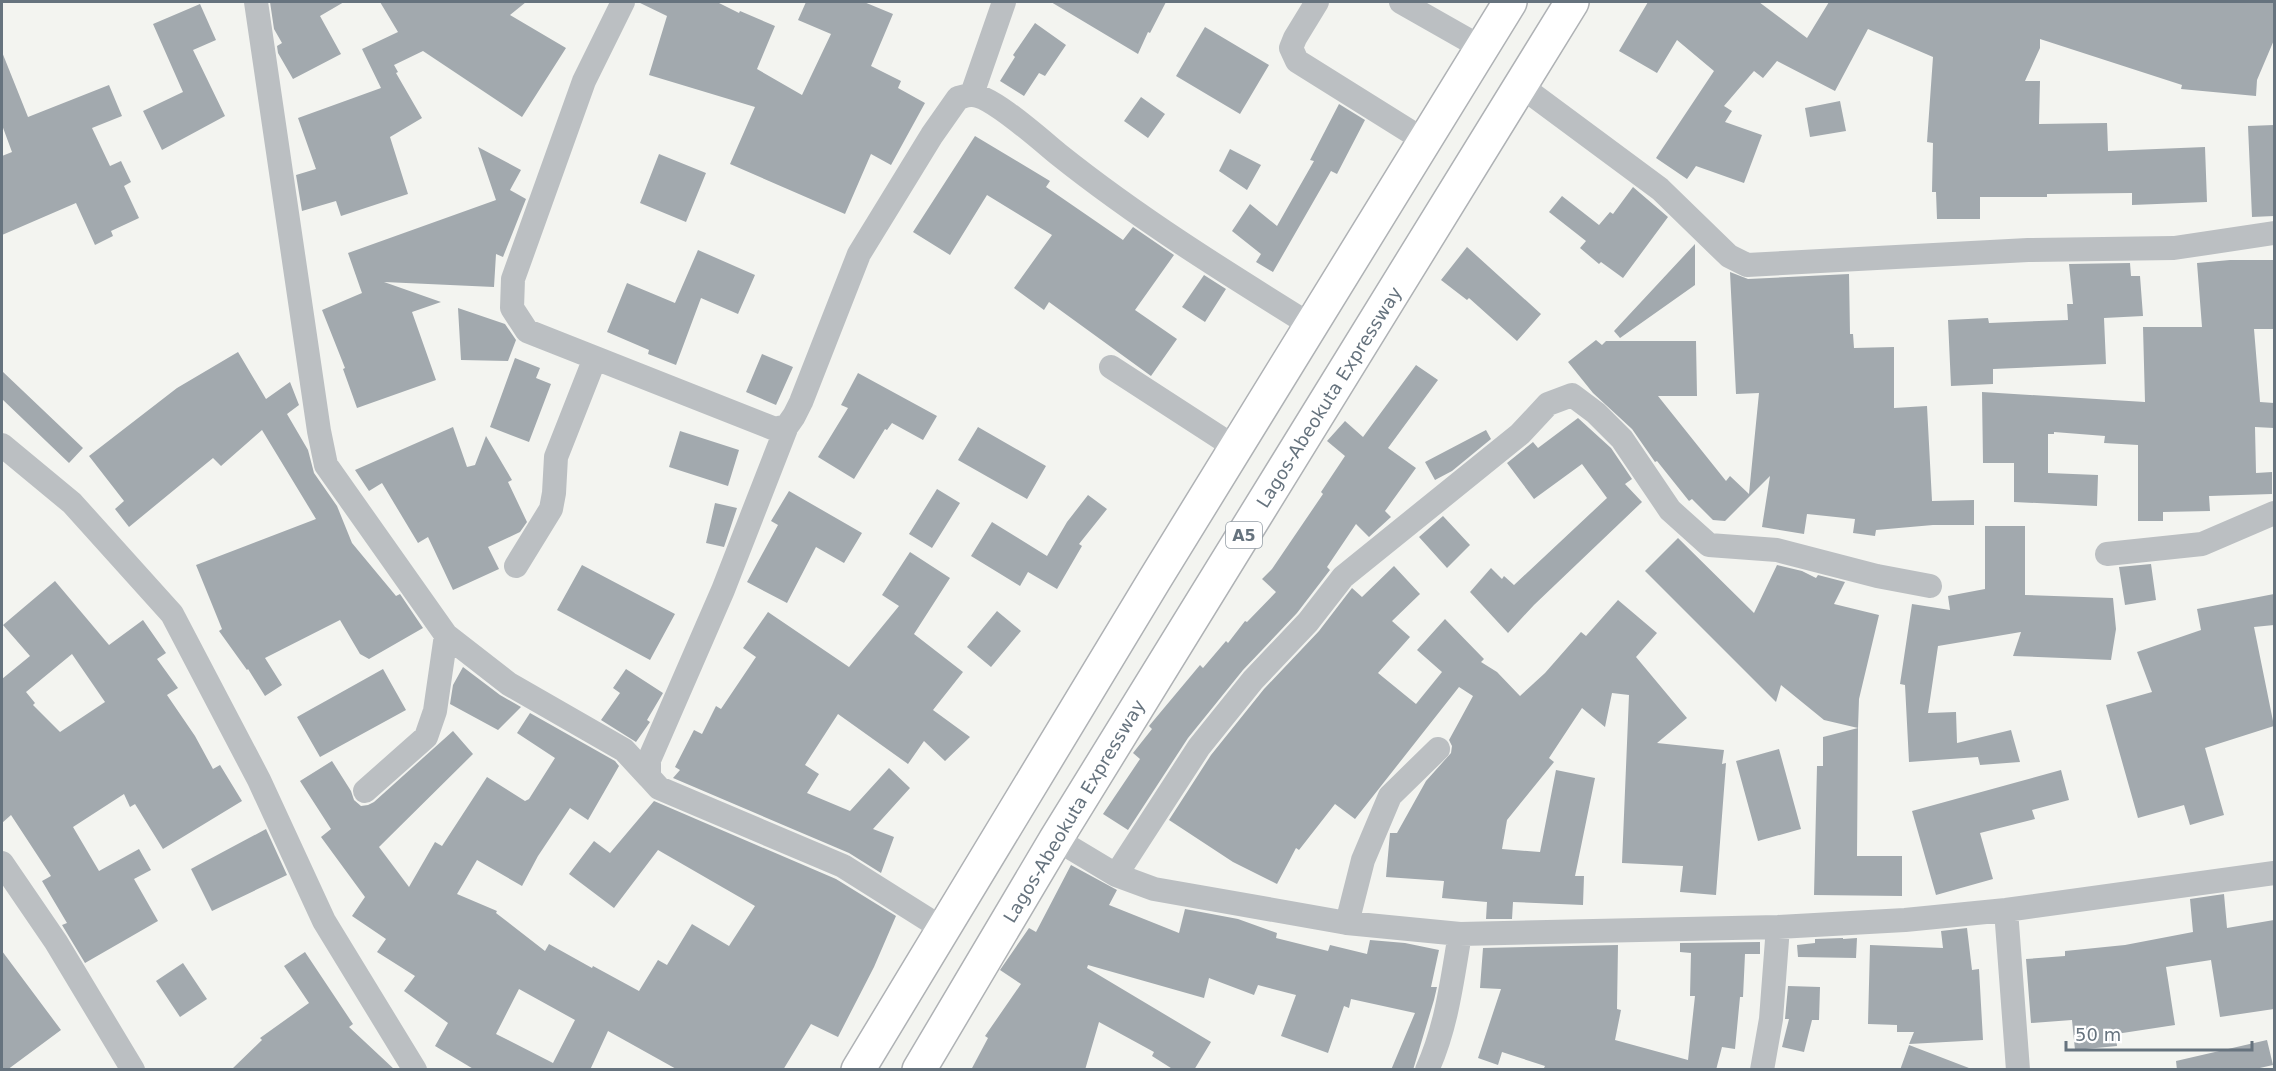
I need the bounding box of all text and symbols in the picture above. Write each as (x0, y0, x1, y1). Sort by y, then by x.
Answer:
street label: Lagos-Abeokuta Expressway (1252, 282, 1406, 511)
road number: A5 (1226, 522, 1262, 548)
street label: Lagos-Abeokuta Expressway (999, 695, 1149, 926)
scale bar (2066, 1014, 2252, 1052)
text: 50 m (2075, 1024, 2121, 1045)

